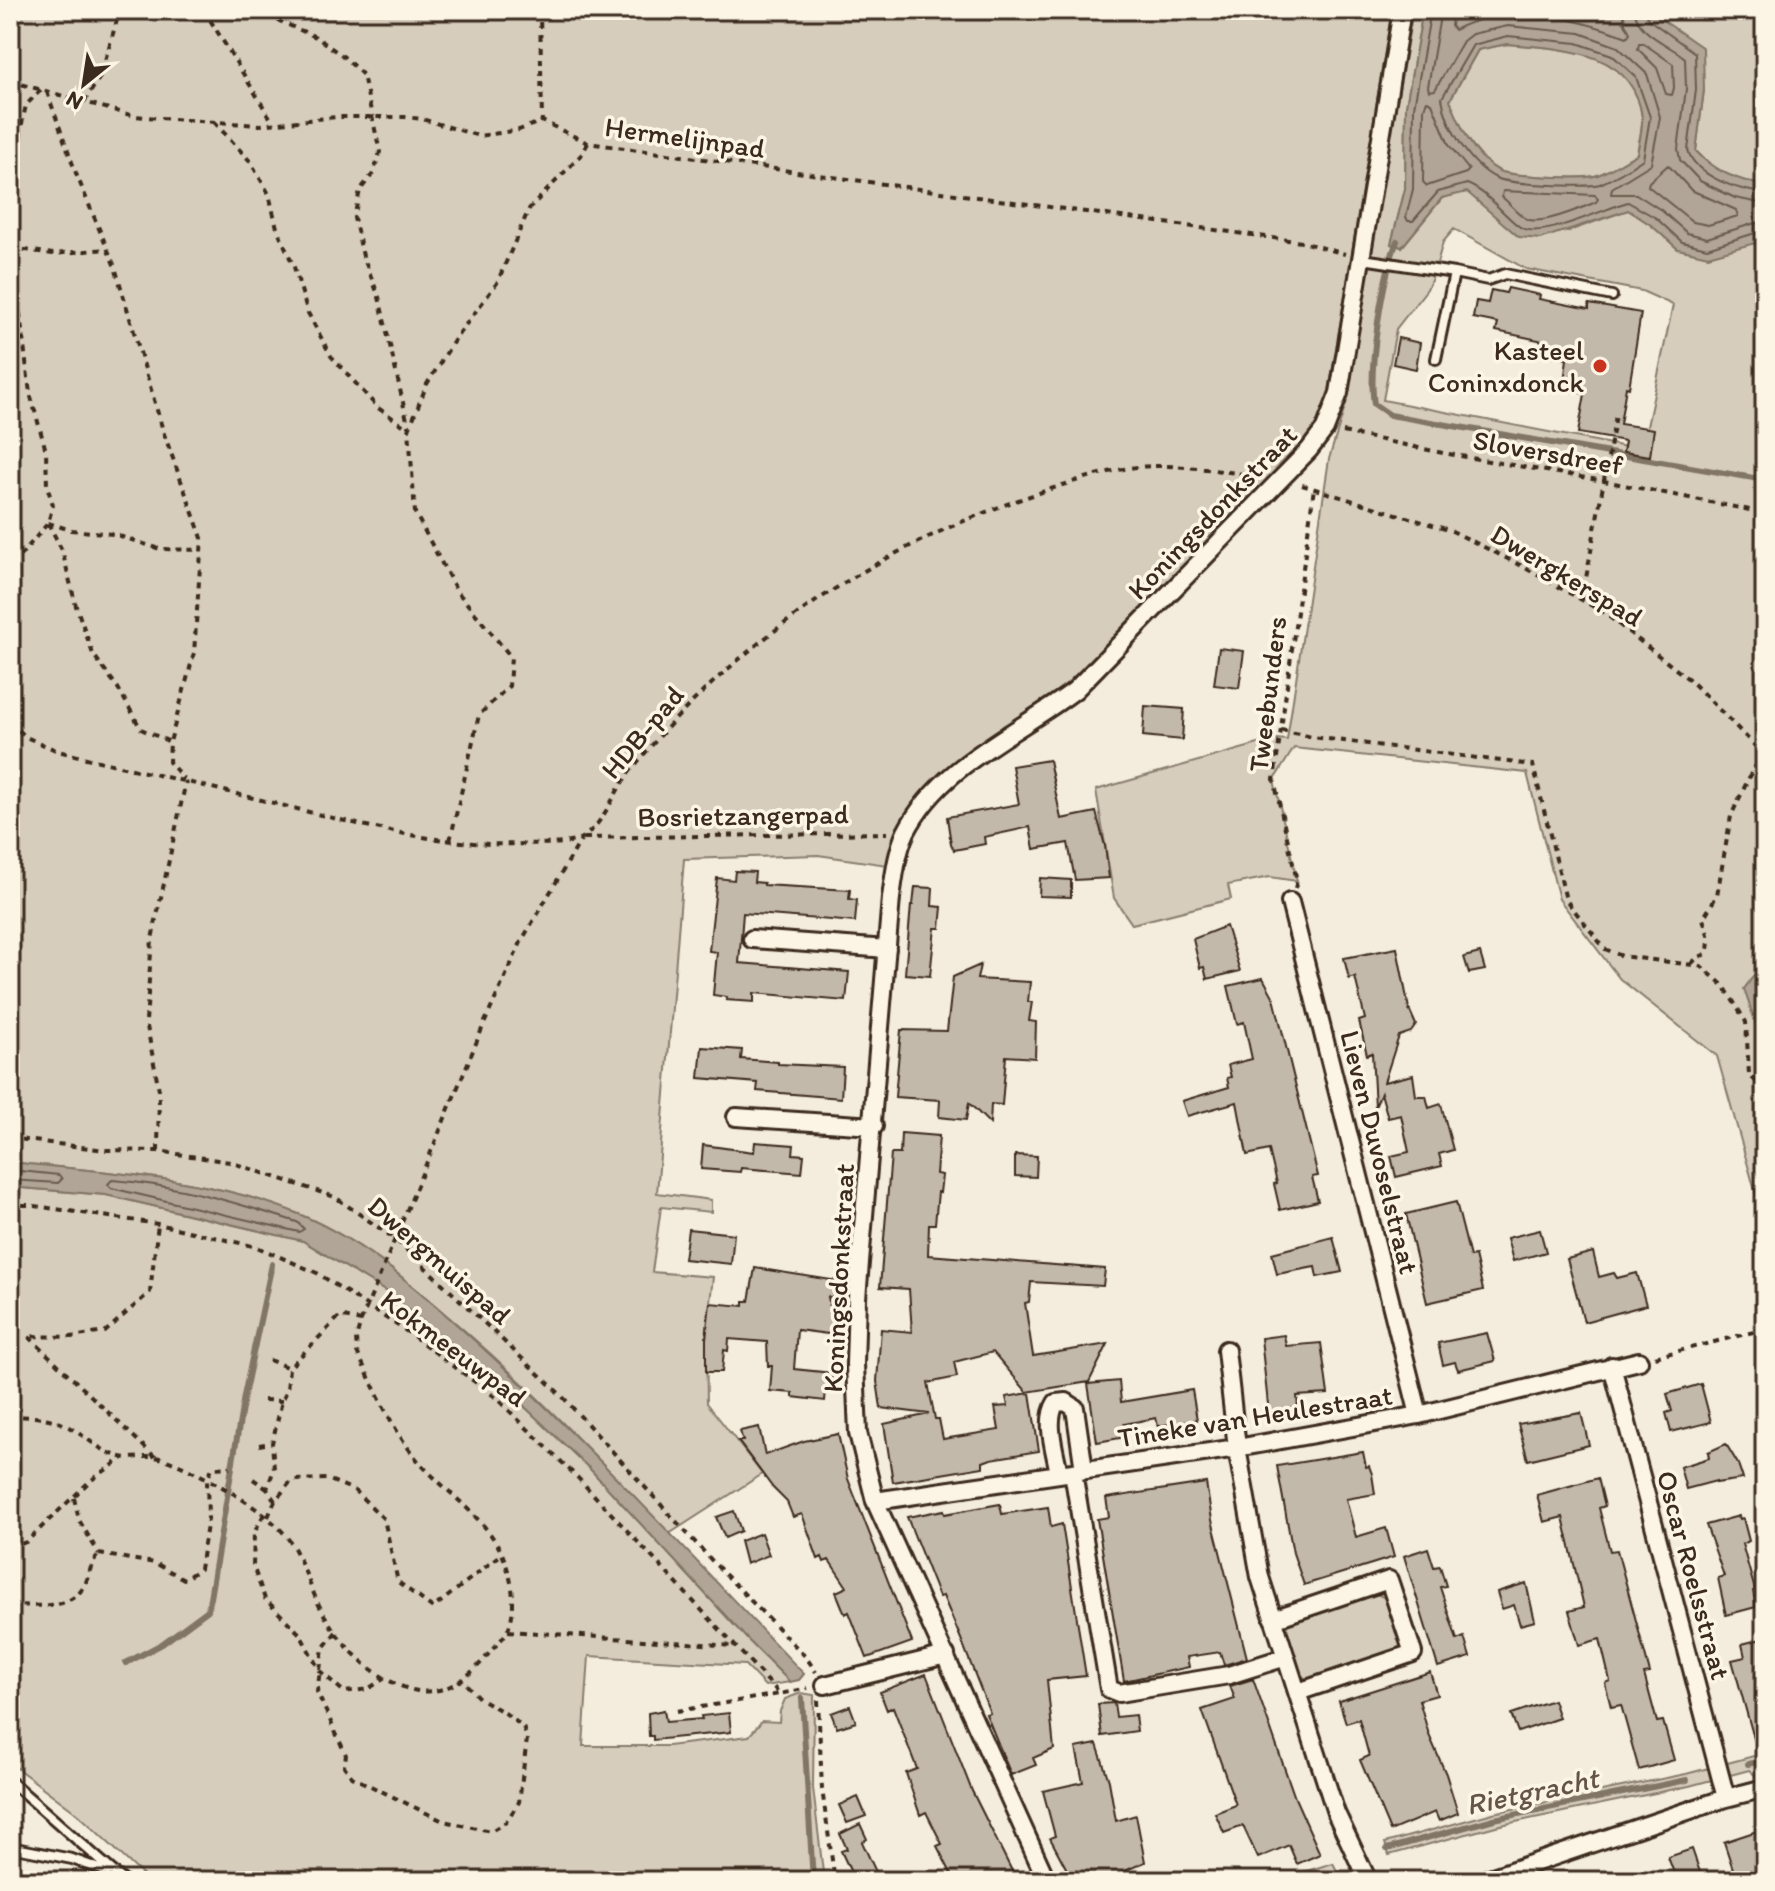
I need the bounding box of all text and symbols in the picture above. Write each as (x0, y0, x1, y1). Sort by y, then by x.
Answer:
north arrow (44, 44, 124, 124)
text: N (61, 85, 87, 116)
street label: Hermelijnpad (603, 109, 768, 165)
place label: Kasteel Coninxdonck (1428, 333, 1585, 399)
marker: Kasteel Coninxdonck (1591, 357, 1609, 375)
street label: Koningsdonkstraat (1120, 418, 1304, 606)
street label: Sloversdreef (1470, 422, 1626, 482)
street label: Dwergkerspad (1485, 516, 1649, 634)
street label: Tweebunders (1241, 614, 1293, 774)
street label: HDB-pad (593, 679, 691, 785)
street label: Bosrietzangerpad (637, 796, 849, 834)
street label: Lieven Duvoselstraat (1333, 1027, 1427, 1277)
street label: Koningsdonkstraat (815, 1163, 861, 1393)
street label: Dwergmuispad (361, 1188, 519, 1332)
street label: Kokmeeuwpad (374, 1282, 534, 1414)
street label: Tineke van Heulestraat (1115, 1377, 1395, 1455)
street label: Oscar Roelsstraat (1650, 1467, 1738, 1683)
water label: Rietgracht (1462, 1758, 1604, 1823)

